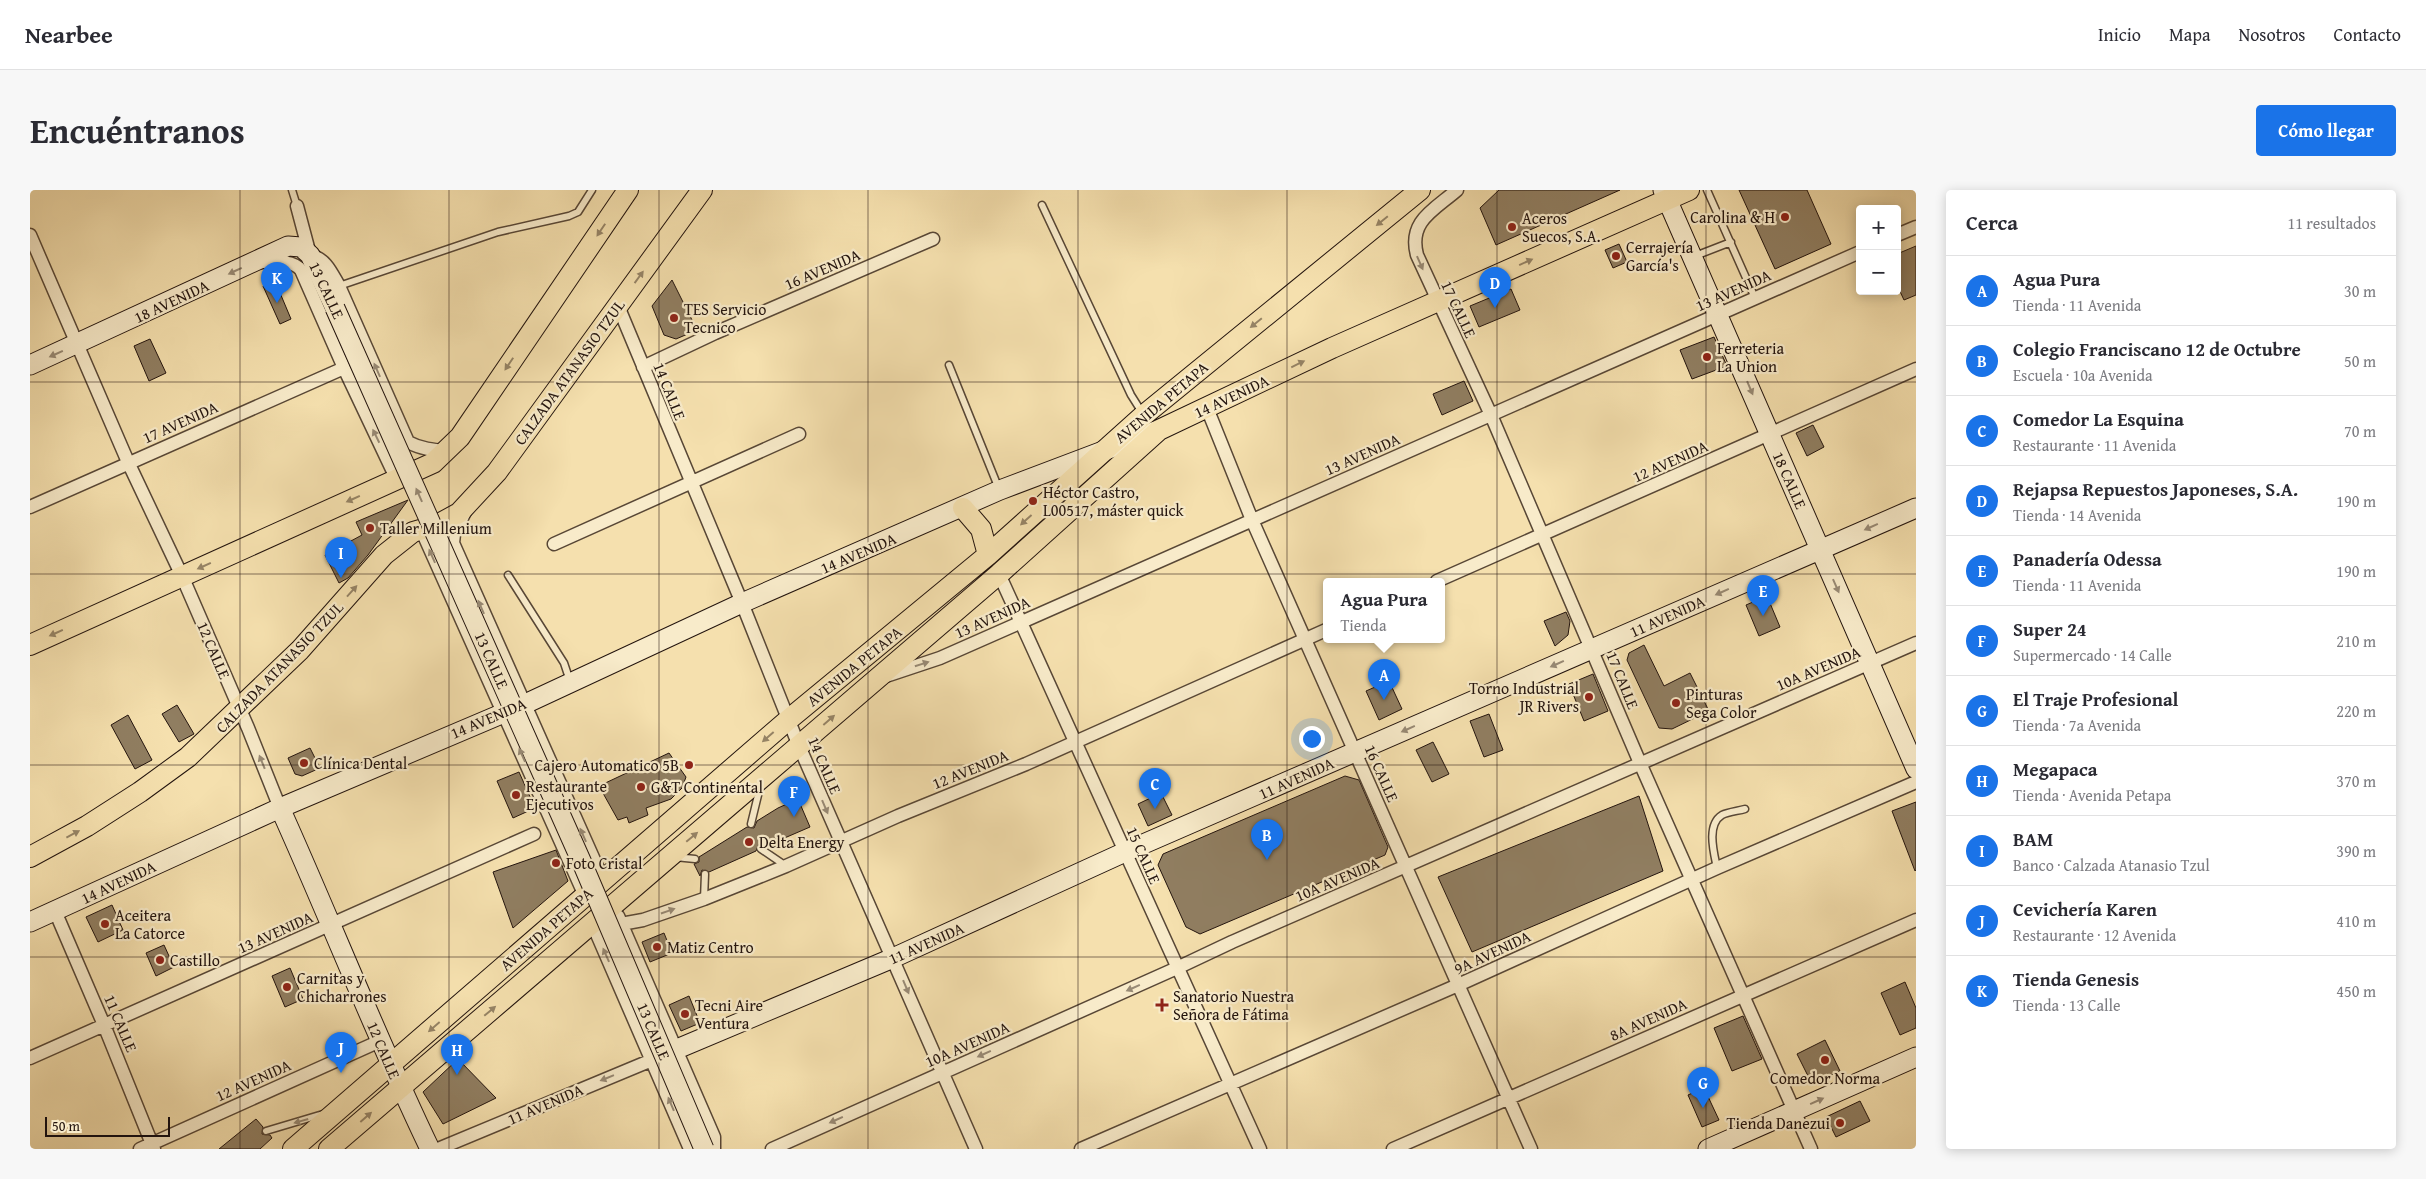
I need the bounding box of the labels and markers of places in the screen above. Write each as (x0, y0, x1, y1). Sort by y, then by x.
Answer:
place label: Carolina & H (1690, 205, 1775, 229)
place label: Aceros Suecos, S.A. (1522, 206, 1600, 248)
marker: Carolina & H (1779, 211, 1791, 223)
marker: Aceros Suecos, S.A. (1506, 221, 1518, 233)
place label: Cerrajería García's (1626, 235, 1694, 277)
marker: Cerrajería García's (1610, 250, 1622, 262)
pin: K (261, 262, 293, 303)
pin: D (1479, 267, 1511, 308)
place label: TES Servicio Tecnico (684, 297, 767, 339)
marker: TES Servicio Tecnico (668, 312, 680, 324)
place label: Ferreteria La Union (1717, 336, 1784, 378)
marker: Ferreteria La Union (1701, 351, 1713, 363)
place label: Héctor Castro, L00517, máster quick (1043, 480, 1184, 522)
marker: Héctor Castro, L00517, máster quick (1027, 495, 1039, 507)
place label: Taller Millenium (380, 516, 492, 540)
marker: Taller Millenium (364, 522, 376, 534)
pin: I (325, 537, 357, 578)
pin: E (1747, 575, 1779, 616)
pin: A (1368, 659, 1400, 700)
place label: Torno Industrial JR Rivers (1469, 676, 1580, 718)
place label: Pinturas Sega Color (1686, 682, 1757, 724)
marker: Torno Industrial JR Rivers (1583, 691, 1595, 703)
marker: Pinturas Sega Color (1670, 697, 1682, 709)
place label: Clínica Dental (314, 751, 408, 775)
place label: Cajero Automatico 5B (534, 753, 679, 777)
marker: Clínica Dental (298, 757, 310, 769)
marker: Cajero Automatico 5B (683, 759, 695, 771)
pin: C (1139, 768, 1171, 809)
place label: Restaurante Ejecutivos (526, 774, 607, 816)
place label: G&T Continental (651, 775, 763, 799)
pin: F (778, 776, 810, 817)
marker: G&T Continental (635, 781, 647, 793)
marker: Restaurante Ejecutivos (510, 789, 522, 801)
pin: B (1251, 819, 1283, 860)
place label: Delta Energy (759, 830, 845, 854)
marker: Delta Energy (743, 836, 755, 848)
place label: Foto Cristal (566, 851, 643, 875)
marker: Foto Cristal (550, 857, 562, 869)
place label: Aceitera La Catorce (115, 903, 185, 945)
marker: Aceitera La Catorce (99, 918, 111, 930)
place label: Matiz Centro (667, 935, 754, 959)
marker: Matiz Centro (651, 941, 663, 953)
place label: Castillo (170, 948, 220, 972)
marker: Castillo (154, 954, 166, 966)
place label: Carnitas y Chicharrones (297, 966, 387, 1008)
marker: Carnitas y Chicharrones (281, 981, 293, 993)
place label: Sanatorio Nuestra Señora de Fátima (1173, 984, 1295, 1026)
place label: Tecni Aire Ventura (695, 993, 763, 1035)
marker: Sanatorio Nuestra Señora de Fátima (1155, 998, 1169, 1012)
marker: Tecni Aire Ventura (679, 1008, 691, 1020)
pin: J (325, 1032, 357, 1073)
pin: H (441, 1034, 473, 1075)
marker: Comedor Norma (1819, 1054, 1831, 1066)
place label: Comedor Norma (1770, 1066, 1880, 1090)
pin: G (1687, 1067, 1719, 1108)
place label: Tienda Danezui (1727, 1111, 1831, 1135)
marker: Tienda Danezui (1834, 1117, 1846, 1129)

